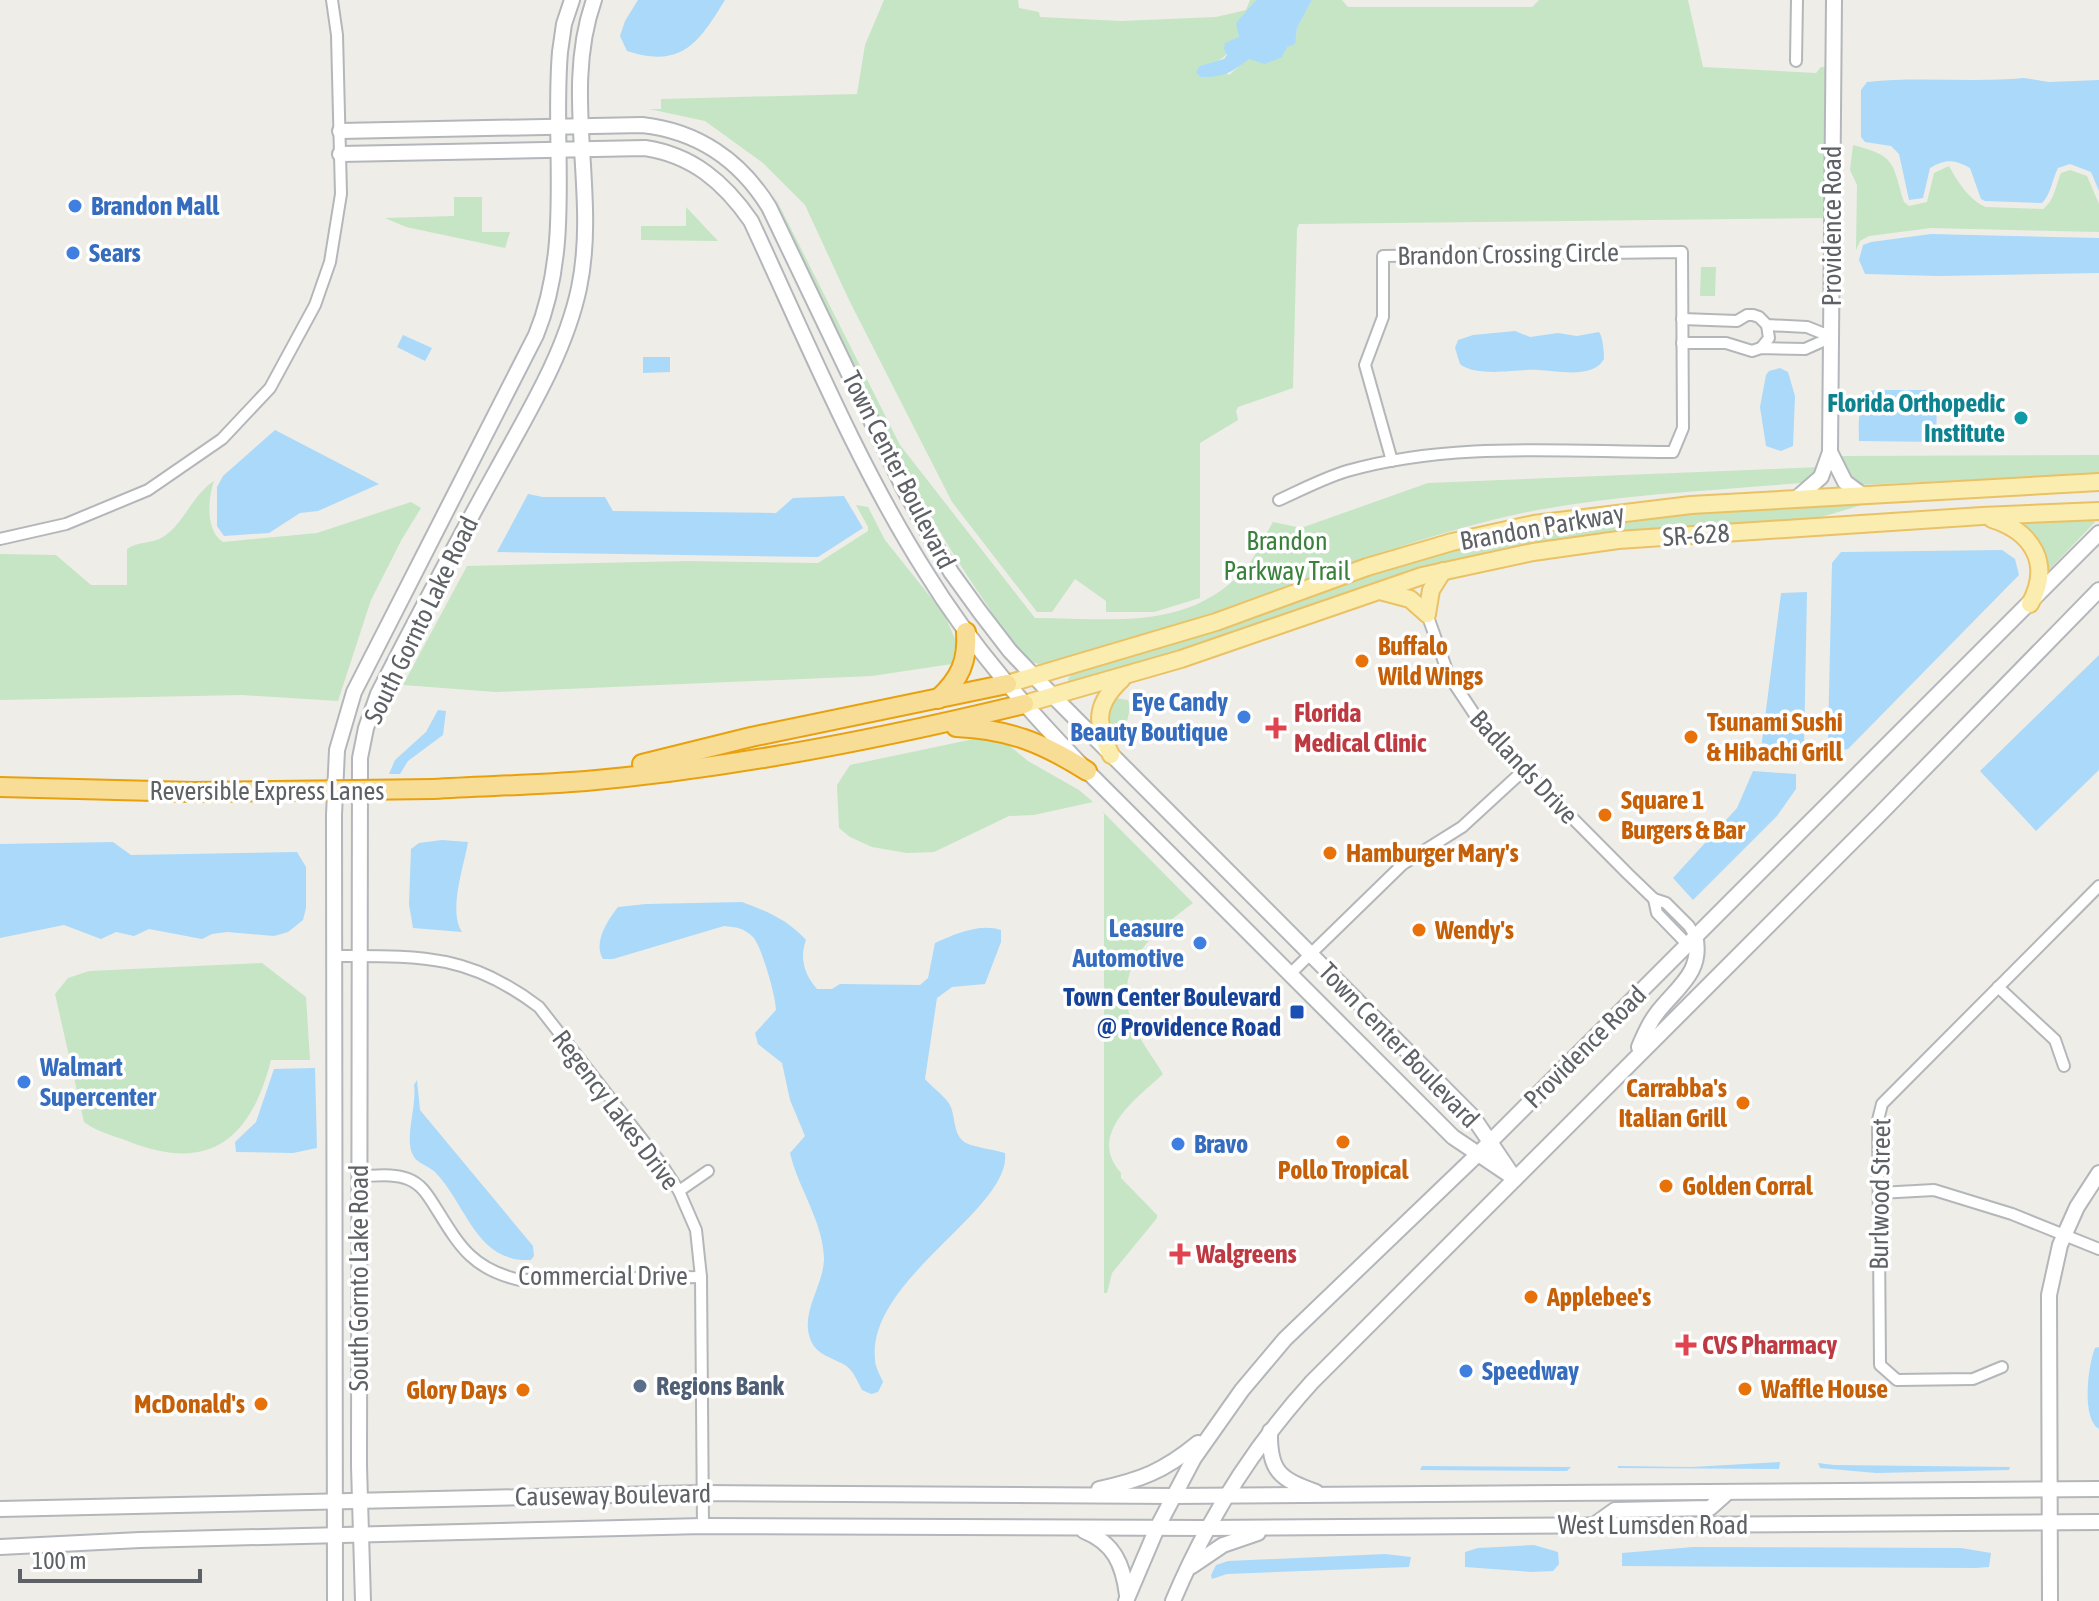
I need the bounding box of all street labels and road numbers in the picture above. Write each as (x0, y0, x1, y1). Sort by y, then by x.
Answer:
street label: Providence Road (1817, 146, 1847, 306)
street label: Brandon Crossing Circle (1397, 237, 1619, 271)
street label: Town Center Boulevard (836, 366, 962, 574)
street label: Brandon Parkway (1457, 498, 1627, 556)
street label: South Gornto Lake Road (358, 512, 484, 728)
street label: SR-628 (1661, 518, 1731, 552)
street label: Badlands Drive (1464, 704, 1584, 830)
street label: Reversible Express Lanes (150, 776, 385, 806)
street label: Town Center Boulevard (1313, 956, 1485, 1134)
street label: Providence Road (1518, 980, 1652, 1114)
street label: Regency Lakes Drive (546, 1024, 686, 1196)
street label: Burlwood Street (1864, 1118, 1896, 1270)
street label: South Gornto Lake Road (344, 1165, 374, 1391)
street label: Commercial Drive (518, 1261, 688, 1291)
street label: Causeway Boulevard (514, 1478, 712, 1512)
street label: West Lumsden Road (1558, 1510, 1748, 1540)

